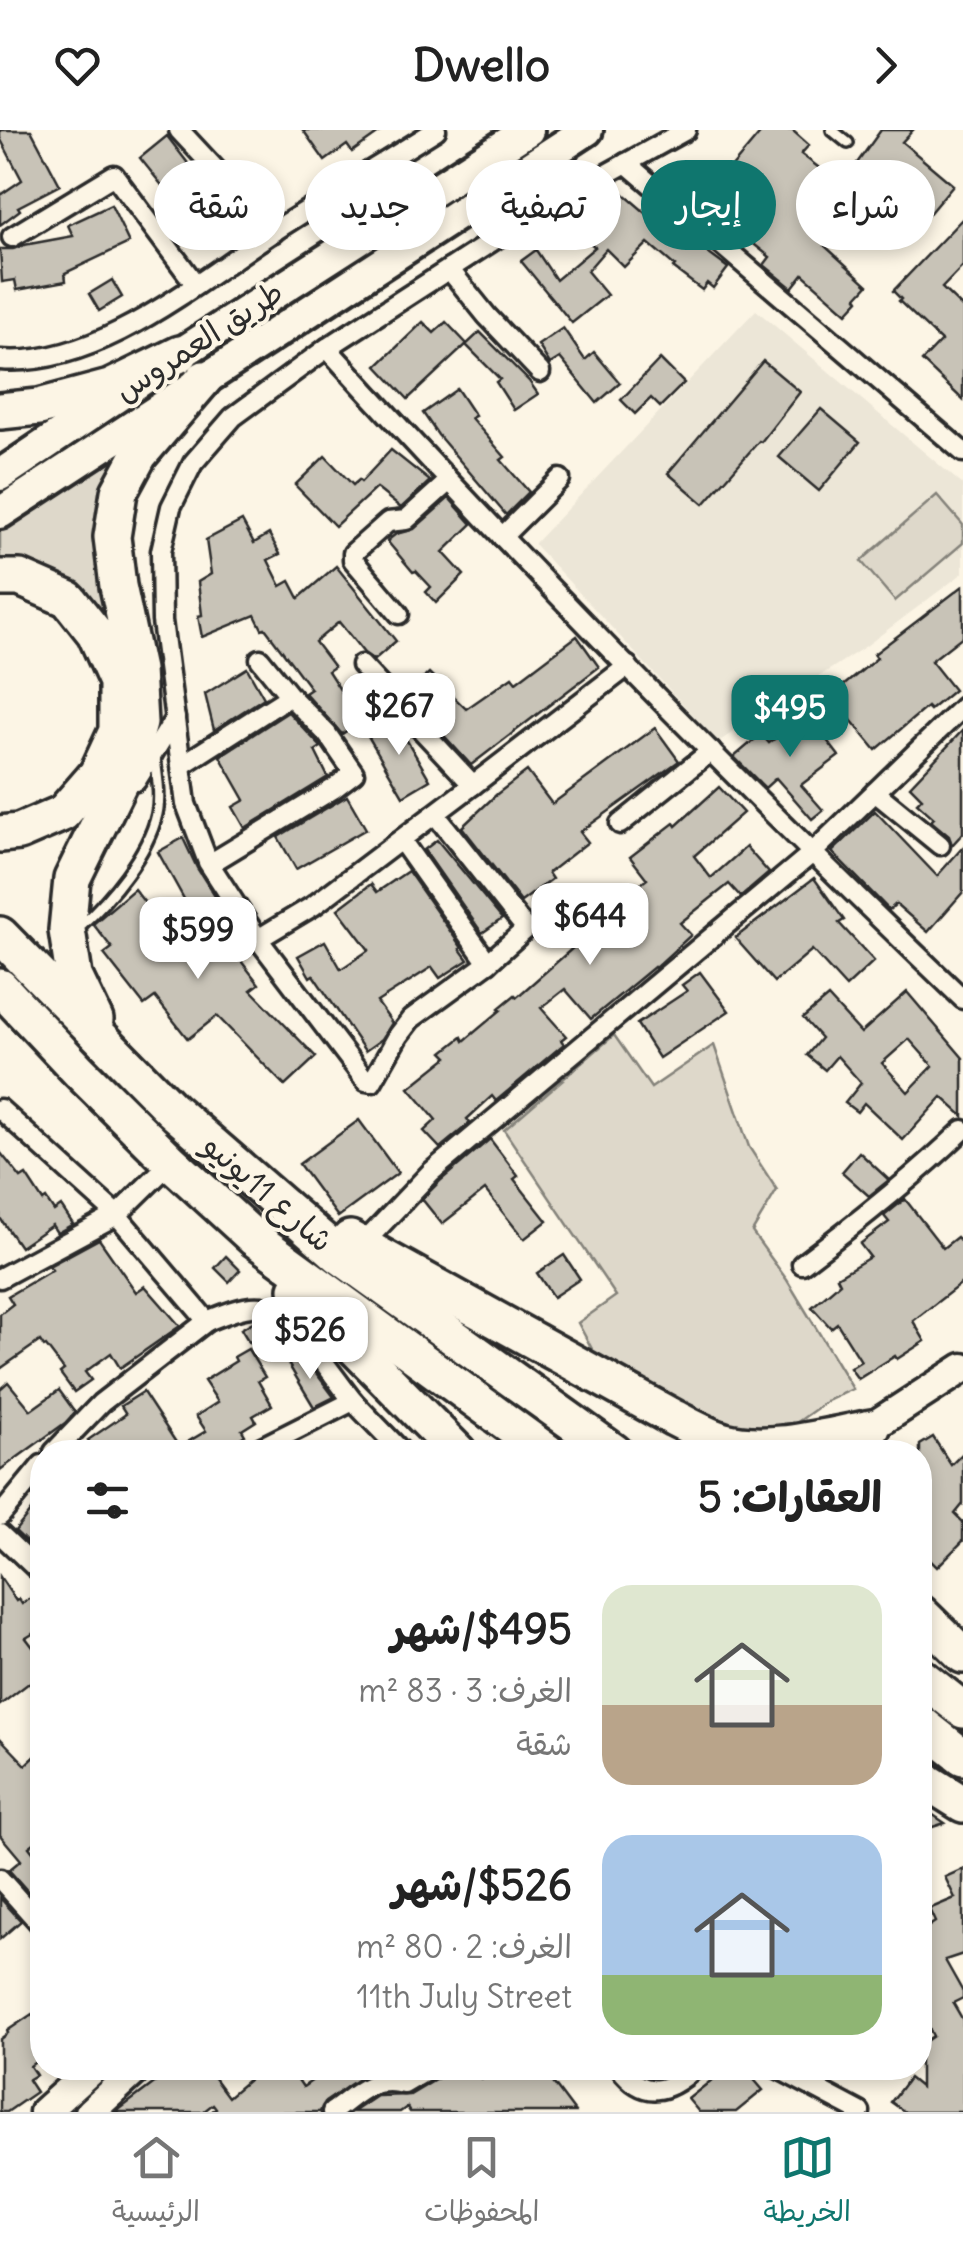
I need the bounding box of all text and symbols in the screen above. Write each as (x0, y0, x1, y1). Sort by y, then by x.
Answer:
text: Dwello (413, 37, 550, 93)
icon: heart (50, 38, 105, 93)
icon: forward (858, 38, 913, 93)
chip: شقة (154, 160, 285, 250)
chip: جديد (305, 160, 446, 250)
chip: تصفية (466, 160, 621, 250)
chip: إيجار (641, 160, 776, 250)
chip: شراء (796, 160, 935, 250)
street label: طريق العمروس (107, 271, 291, 410)
pin: $267 (340, 673, 458, 758)
pin: $495 (731, 675, 849, 760)
text: $267 (364, 685, 434, 726)
text: $495 (753, 687, 827, 728)
pin: $644 (531, 883, 649, 968)
text: $644 (553, 895, 627, 936)
pin: $599 (139, 897, 257, 982)
text: $599 (162, 909, 234, 950)
street label: شارع 11يونيو (191, 1123, 342, 1263)
pin: $526 (251, 1297, 369, 1382)
text: $526 (274, 1309, 346, 1350)
text: العقارات: 5 (698, 1471, 882, 1523)
icon: filters (80, 1473, 135, 1528)
text: $495/شهر (391, 1603, 572, 1655)
icon: home (682, 1625, 802, 1745)
text: الغرف: 3 · 83 m² (359, 1670, 572, 1711)
text: شقة (516, 1723, 572, 1764)
text: $526/شهر (392, 1859, 572, 1911)
icon: home (682, 1875, 802, 1995)
text: الغرف: 2 · 80 m² (356, 1926, 572, 1967)
text: 11th July Street (356, 1976, 572, 2017)
tab: الرئيسية (112, 2130, 200, 2236)
tab: المحفوظات (424, 2130, 539, 2236)
tab: الخريطة (764, 2130, 851, 2236)

